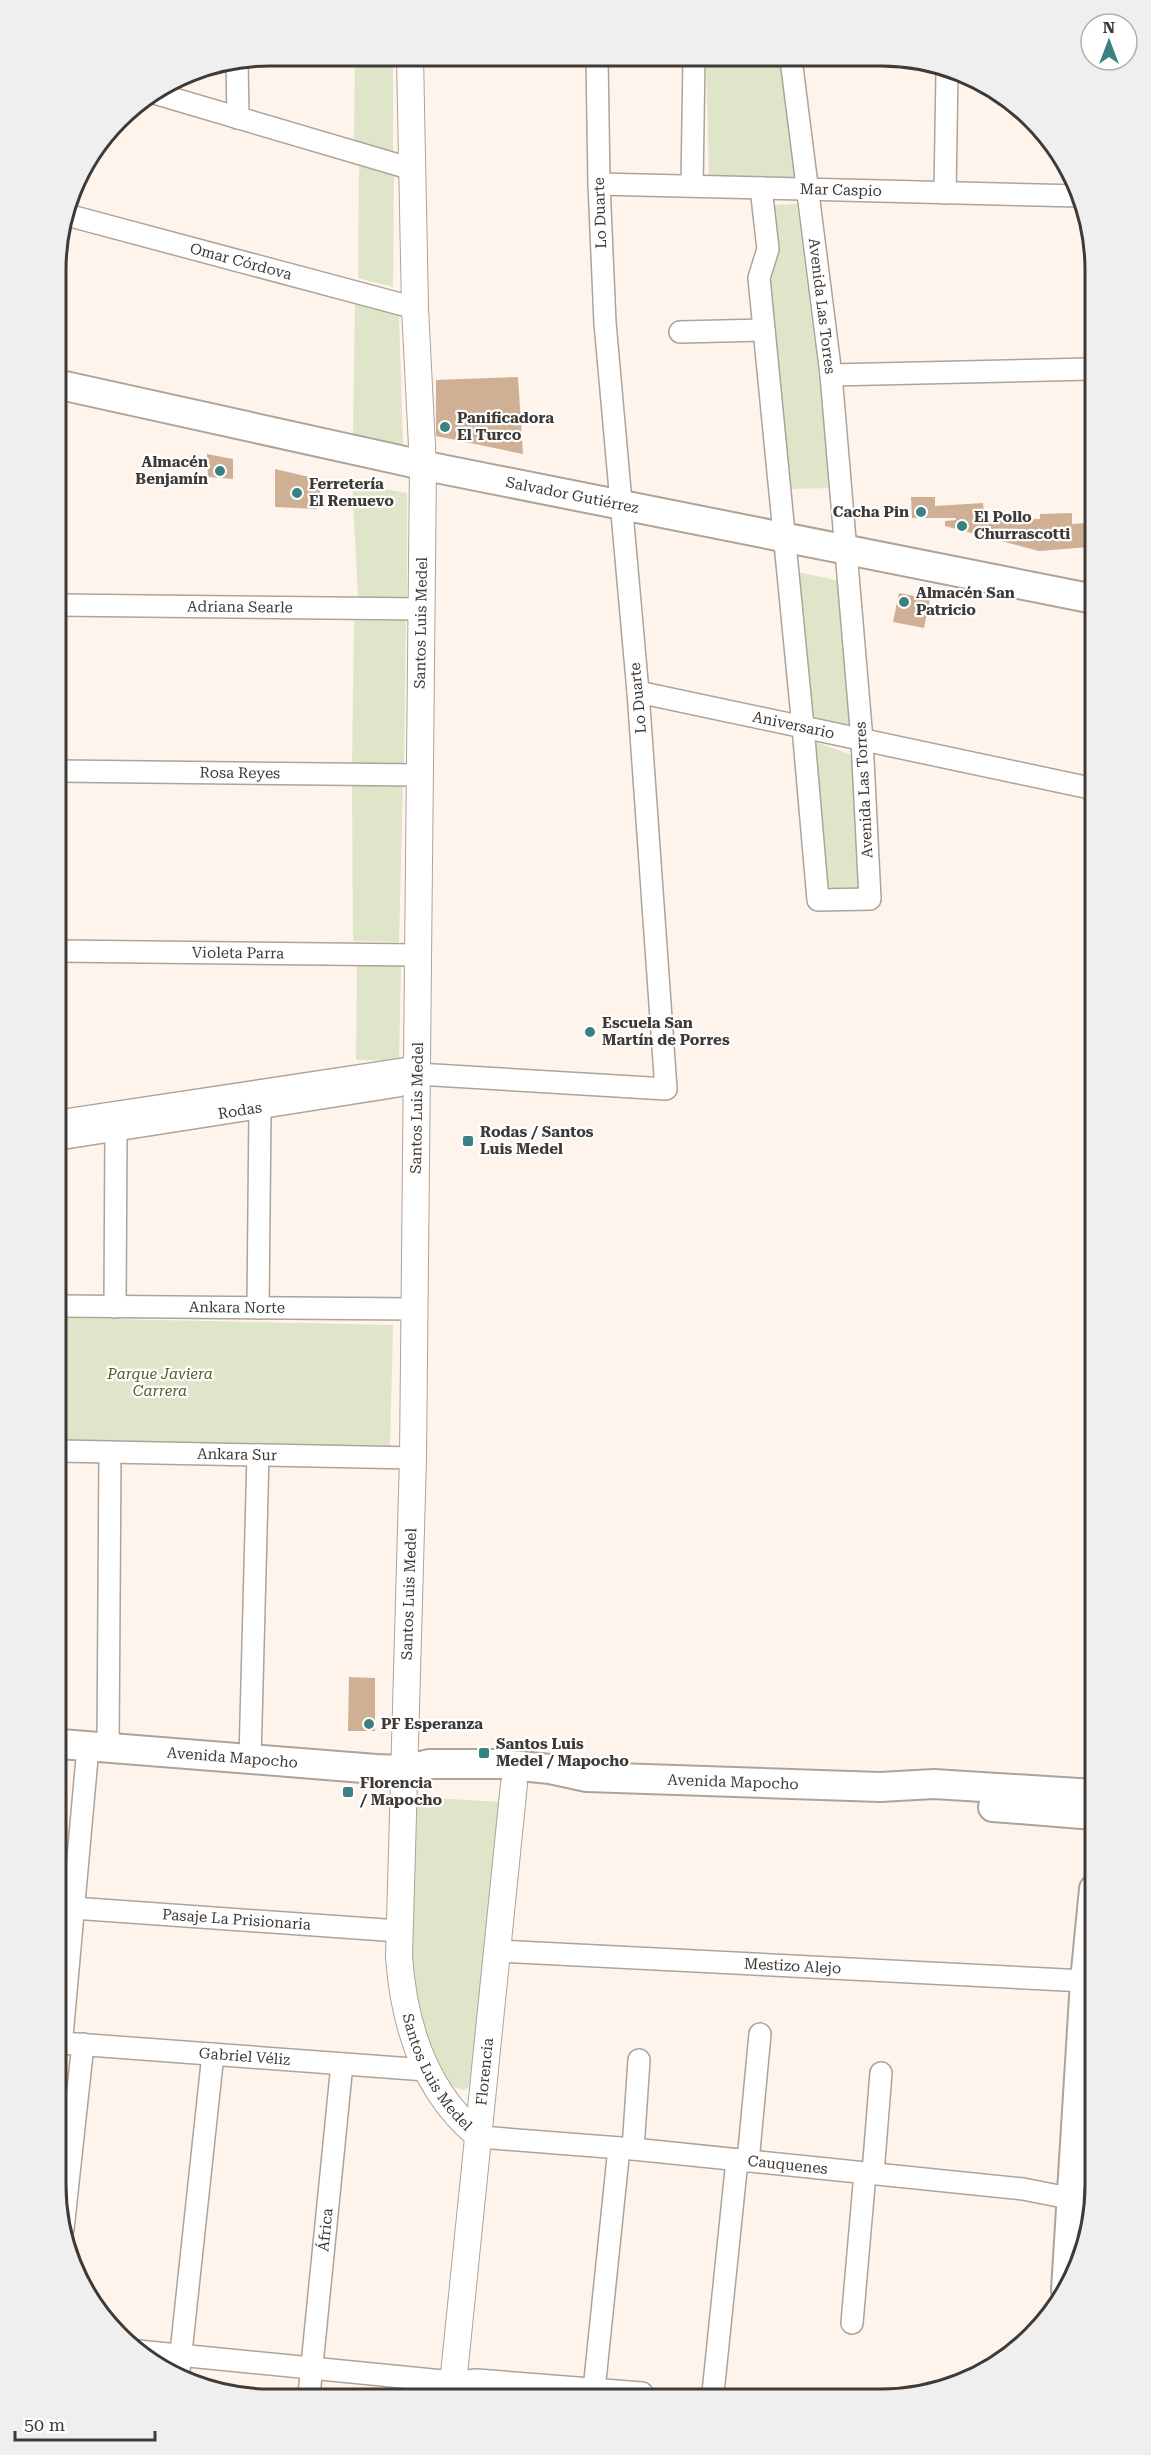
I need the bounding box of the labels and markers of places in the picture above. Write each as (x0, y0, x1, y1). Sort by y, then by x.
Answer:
place label: Panificadora El Turco (457, 409, 554, 444)
marker: Panificadora El Turco (438, 420, 452, 434)
place label: Almacén Benjamín (135, 453, 208, 488)
marker: Almacén Benjamín (213, 464, 227, 478)
place label: Ferretería El Renuevo (309, 475, 394, 510)
marker: Ferretería El Renuevo (290, 486, 304, 500)
place label: Cacha Pin (833, 503, 909, 521)
marker: Cacha Pin (914, 505, 928, 519)
place label: El Pollo Churrascotti (974, 508, 1070, 543)
marker: El Pollo Churrascotti (955, 519, 969, 533)
place label: Almacén San Patricio (916, 584, 1015, 619)
marker: Almacén San Patricio (897, 595, 911, 609)
place label: Escuela San Martín de Porres (602, 1014, 730, 1049)
marker: Escuela San Martín de Porres (583, 1025, 597, 1039)
place label: Rodas / Santos Luis Medel (480, 1123, 594, 1158)
marker: Rodas / Santos Luis Medel (461, 1134, 475, 1148)
place label: PF Esperanza (381, 1715, 483, 1733)
marker: PF Esperanza (362, 1717, 376, 1731)
place label: Santos Luis Medel / Mapocho (496, 1735, 629, 1770)
marker: Santos Luis Medel / Mapocho (477, 1746, 491, 1760)
place label: Florencia / Mapocho (359, 1774, 443, 1809)
marker: Florencia / Mapocho (341, 1785, 355, 1799)

